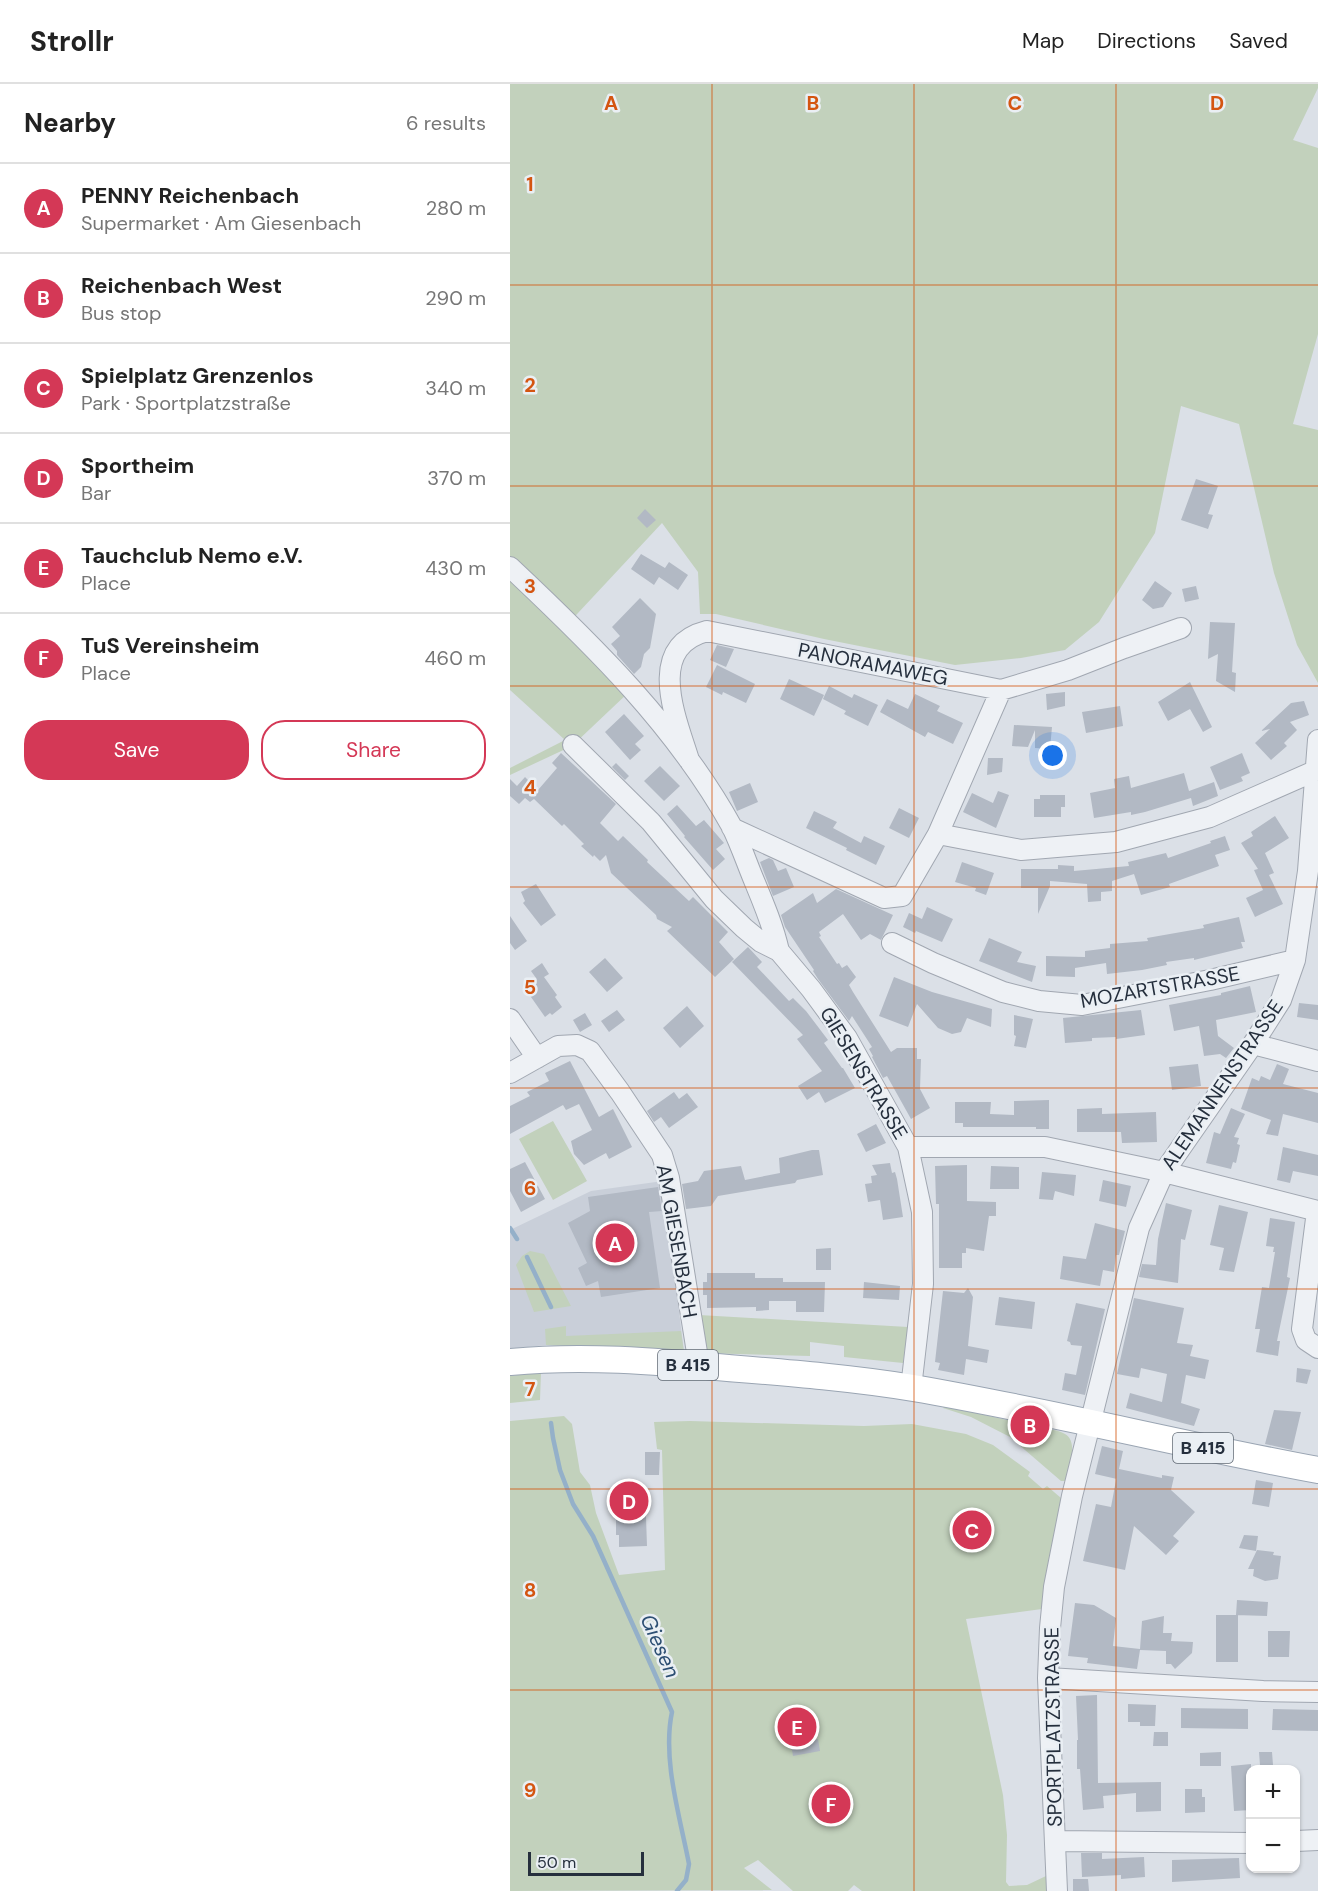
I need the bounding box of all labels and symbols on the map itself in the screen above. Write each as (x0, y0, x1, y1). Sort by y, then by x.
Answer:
text: A (604, 90, 618, 116)
text: B (807, 90, 819, 116)
text: C (1008, 90, 1022, 116)
text: D (1210, 90, 1224, 116)
text: 1 (526, 171, 534, 197)
text: 2 (524, 372, 536, 398)
text: 3 (524, 573, 536, 599)
street label: PANORAMAWEG (796, 637, 950, 691)
your location (1038, 741, 1067, 770)
text: 4 (524, 774, 537, 800)
street label: MOZARTSTRASSE (1078, 960, 1242, 1014)
text: 5 (524, 974, 536, 1000)
street label: ALEMANNENSTRASSE (1155, 995, 1289, 1175)
street label: GIESENSTRASSE (814, 1002, 914, 1144)
street label: AM GIESENBACH (651, 1162, 703, 1320)
text: 6 (524, 1175, 536, 1201)
pin: A (596, 1220, 634, 1266)
road number: B 415 (658, 1350, 718, 1380)
text: 7 (525, 1376, 536, 1402)
pin: B (1010, 1402, 1050, 1448)
road number: B 415 (1173, 1433, 1233, 1463)
pin: D (610, 1478, 648, 1524)
pin: C (952, 1508, 992, 1552)
text: 8 (524, 1577, 536, 1603)
water label: Giesen (634, 1610, 686, 1682)
street label: SPORTPLATZSTRASSE (1038, 1627, 1068, 1827)
pin: E (778, 1704, 816, 1750)
text: 9 (524, 1777, 536, 1803)
pin: F (812, 1782, 850, 1826)
scale bar (528, 1849, 644, 1876)

